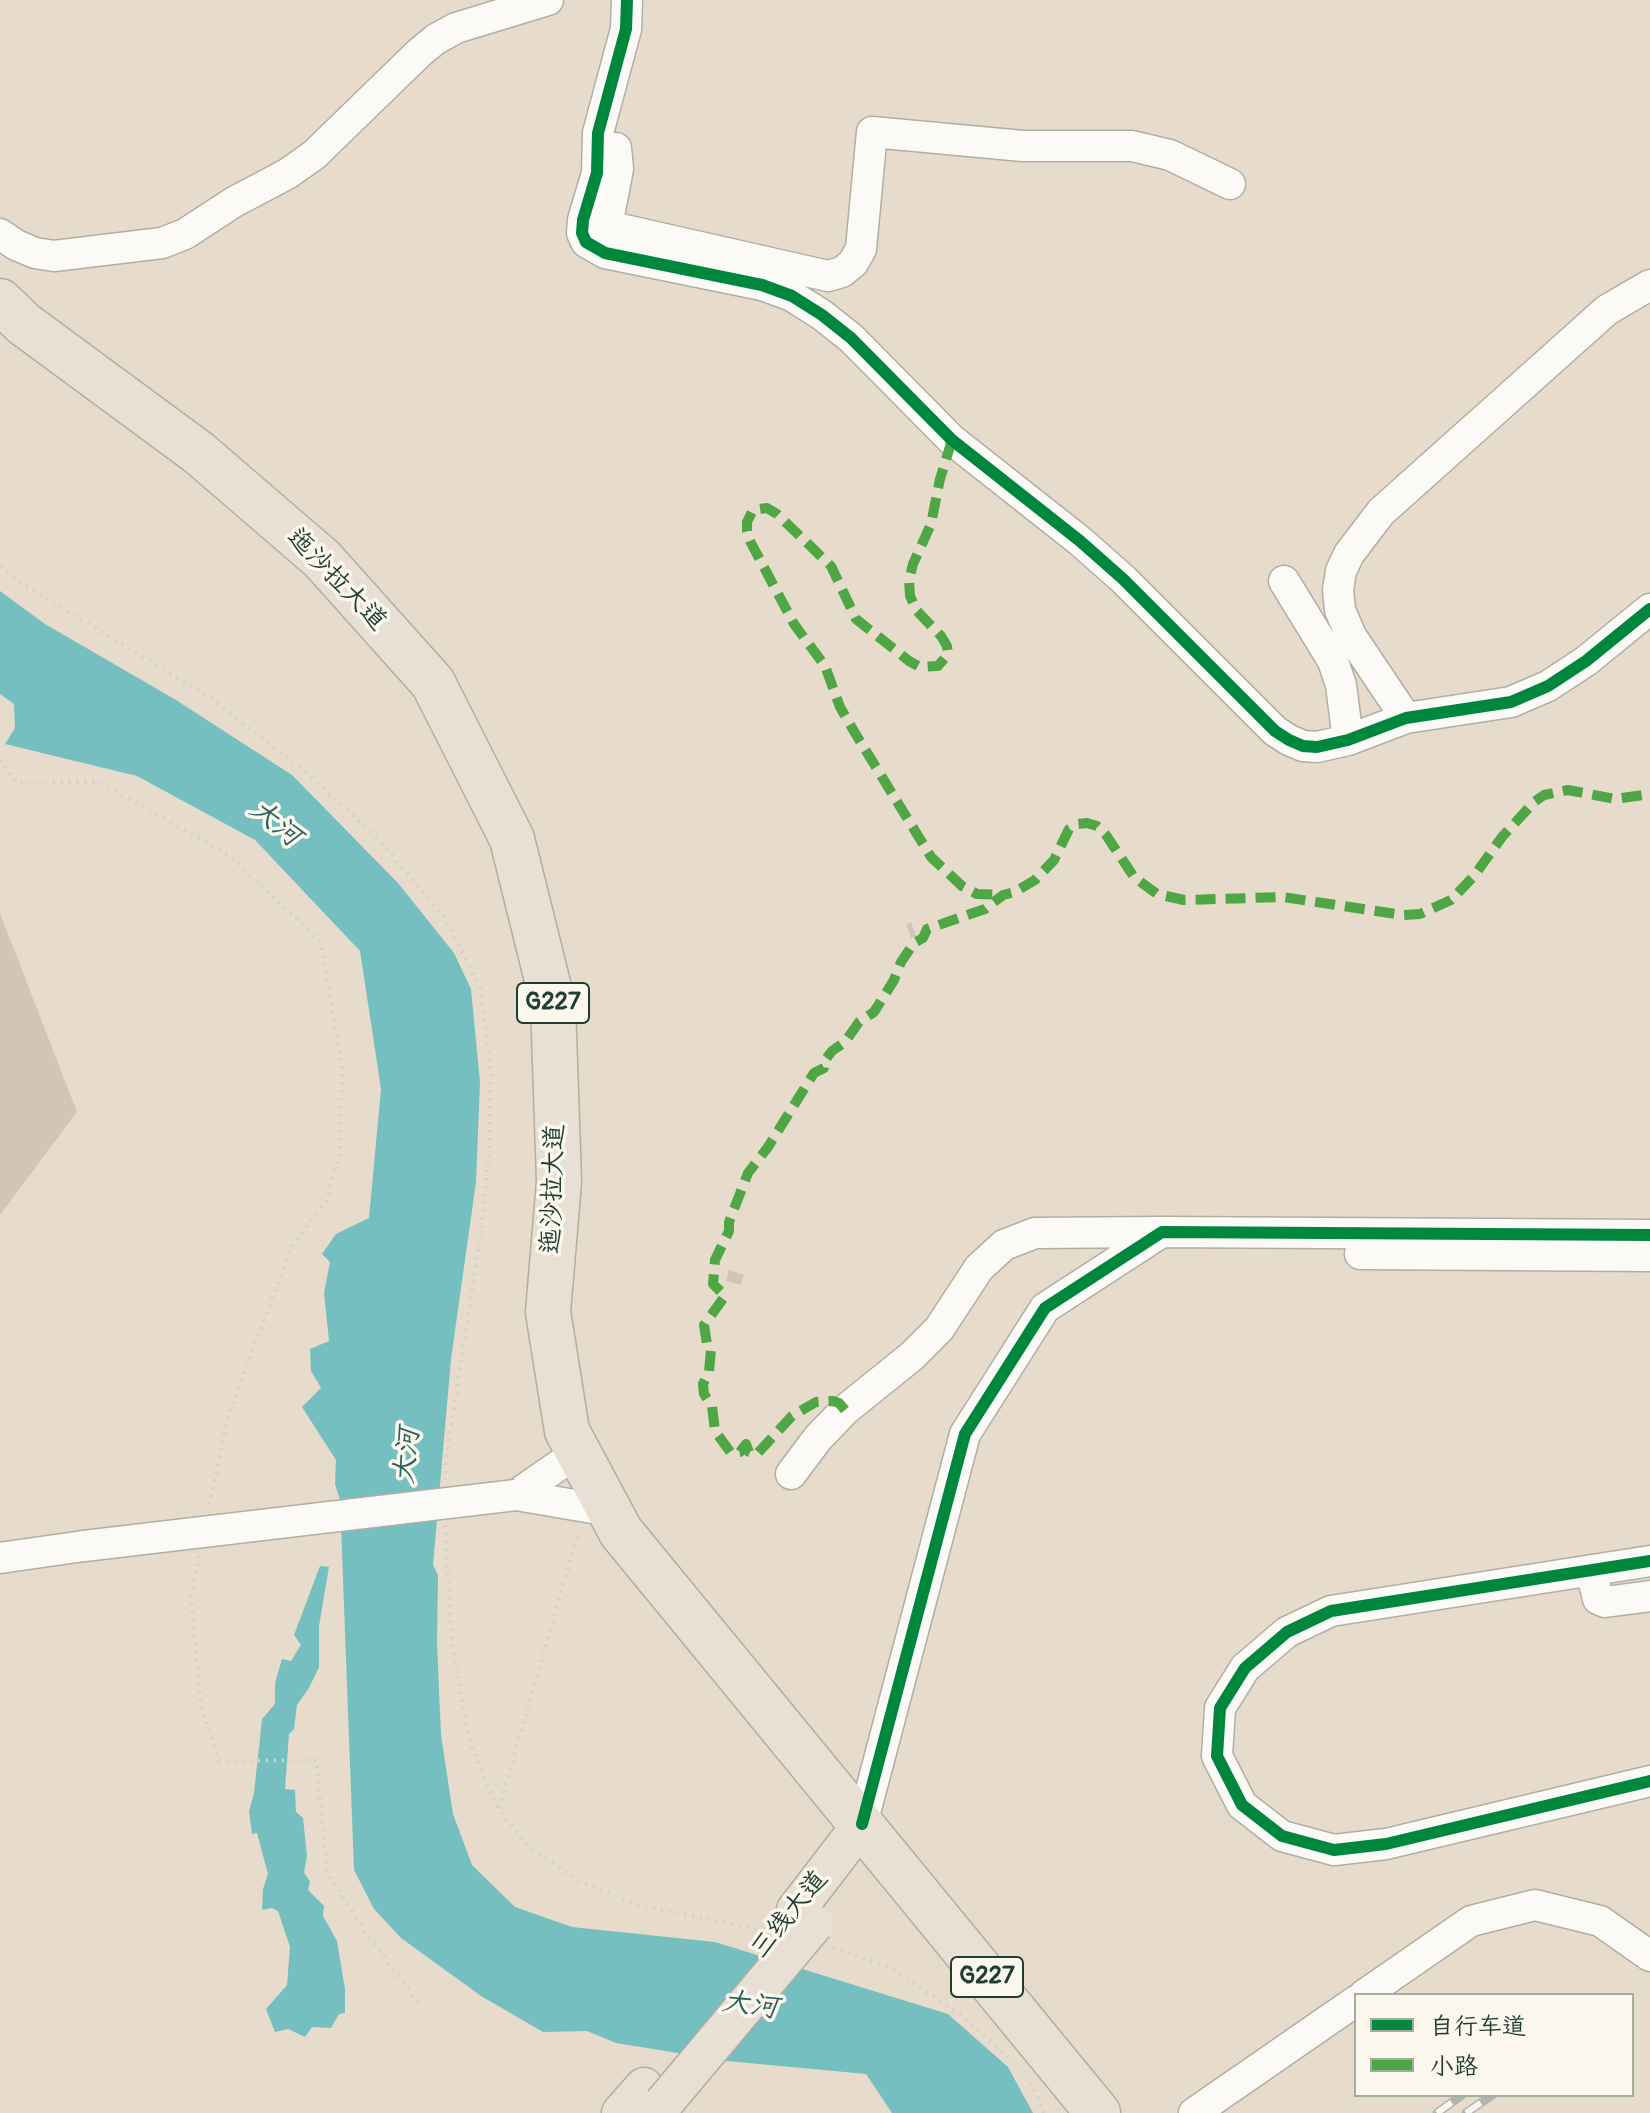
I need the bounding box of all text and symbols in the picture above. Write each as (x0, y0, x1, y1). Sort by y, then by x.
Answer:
street label: 迤沙拉大道 (280, 522, 392, 638)
water label: 大河 (243, 793, 307, 855)
road number: G227 (517, 983, 589, 1023)
street label: 迤沙拉大道 (536, 1123, 572, 1255)
water label: 大河 (388, 1426, 428, 1486)
street label: 三线大道 (745, 1865, 835, 1965)
road number: G227 (951, 1957, 1023, 1997)
water label: 大河 (720, 1985, 780, 2027)
legend (1354, 1993, 1634, 2097)
text: 自行车道 (1430, 2012, 1526, 2041)
text: 小路 (1430, 2052, 1478, 2081)

